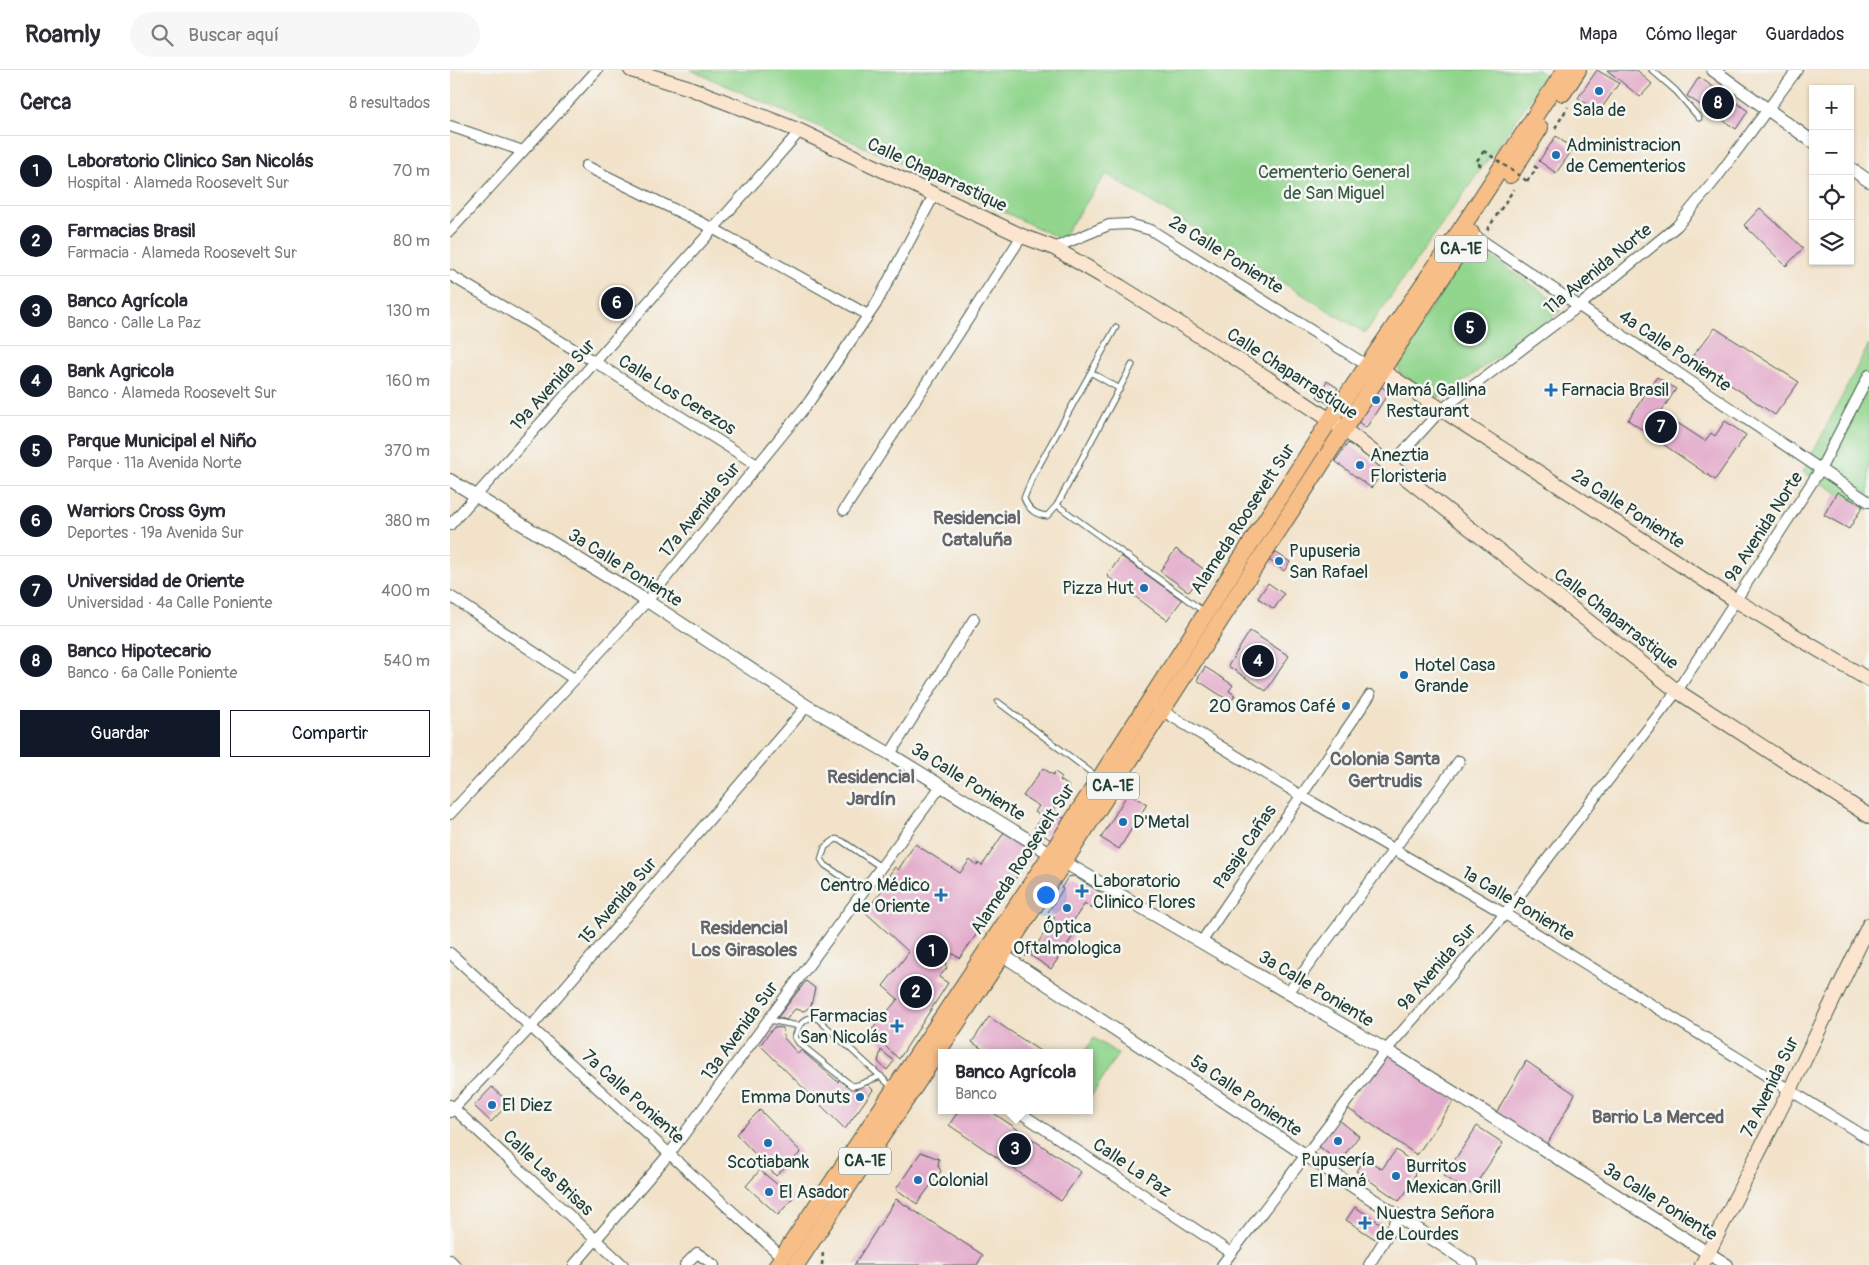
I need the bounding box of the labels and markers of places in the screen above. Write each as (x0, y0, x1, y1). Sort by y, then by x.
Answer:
pin: 8 (1702, 84, 1734, 122)
marker: Sala de (1593, 85, 1605, 97)
place label: Sala de (1572, 99, 1626, 122)
place label: Administracion de Cementerios (1566, 134, 1686, 178)
marker: Administracion de Cementerios (1550, 149, 1562, 161)
pin: 6 (601, 284, 633, 322)
pin: 5 (1454, 309, 1486, 347)
place label: Mamá Gallina Restaurant (1386, 379, 1486, 423)
place label: Farnacia Brasil (1561, 379, 1669, 402)
marker: Farnacia Brasil (1545, 384, 1557, 396)
marker: Mamá Gallina Restaurant (1370, 394, 1382, 406)
pin: 7 (1645, 408, 1677, 446)
place label: Aneztia Floristeria (1370, 444, 1447, 488)
marker: Aneztia Floristeria (1354, 459, 1366, 471)
place label: Pupuseria San Rafael (1289, 540, 1368, 584)
marker: Pupuseria San Rafael (1273, 555, 1285, 567)
place label: Pizza Hut (1062, 577, 1135, 600)
marker: Pizza Hut (1138, 582, 1150, 594)
pin: 4 (1242, 642, 1274, 680)
place label: Hotel Casa Grande (1414, 654, 1495, 698)
marker: Hotel Casa Grande (1398, 669, 1410, 681)
place label: 20 Gramos Café (1209, 695, 1336, 718)
marker: 20 Gramos Café (1340, 700, 1352, 712)
place label: D'Metal (1133, 811, 1190, 834)
marker: D'Metal (1117, 816, 1129, 828)
place label: Laboratorio Clinico Flores (1093, 870, 1195, 914)
place label: Centro Médico de Oriente (820, 874, 930, 918)
marker: Laboratorio Clinico Flores (1075, 884, 1089, 898)
marker: Centro Médico de Oriente (934, 888, 948, 902)
marker: Óptica Oftalmologica (1061, 902, 1073, 914)
place label: Óptica Oftalmologica (1013, 915, 1121, 960)
pin: 1 (916, 932, 948, 970)
pin: 2 (900, 973, 932, 1011)
place label: Farmacias San Nicolás (800, 1005, 887, 1049)
marker: Farmacias San Nicolás (891, 1020, 903, 1032)
place label: Emma Donuts (741, 1086, 850, 1109)
marker: Emma Donuts (854, 1091, 866, 1103)
place label: El Diez (502, 1094, 552, 1117)
marker: El Diez (486, 1099, 498, 1111)
pin: 3 (999, 1130, 1031, 1168)
marker: Pupusería El Maná (1332, 1135, 1344, 1147)
marker: Scotiabank (762, 1137, 774, 1149)
place label: Pupusería El Maná (1301, 1149, 1375, 1193)
place label: Scotiabank (727, 1151, 810, 1174)
place label: Burritos Mexican Grill (1406, 1155, 1501, 1199)
place label: Colonial (928, 1169, 989, 1192)
marker: Burritos Mexican Grill (1390, 1170, 1402, 1182)
marker: Colonial (912, 1174, 924, 1186)
place label: El Asador (779, 1181, 850, 1204)
marker: El Asador (763, 1186, 775, 1198)
place label: Nuestra Señora de Lourdes (1376, 1202, 1494, 1246)
marker: Nuestra Señora de Lourdes (1358, 1216, 1372, 1230)

